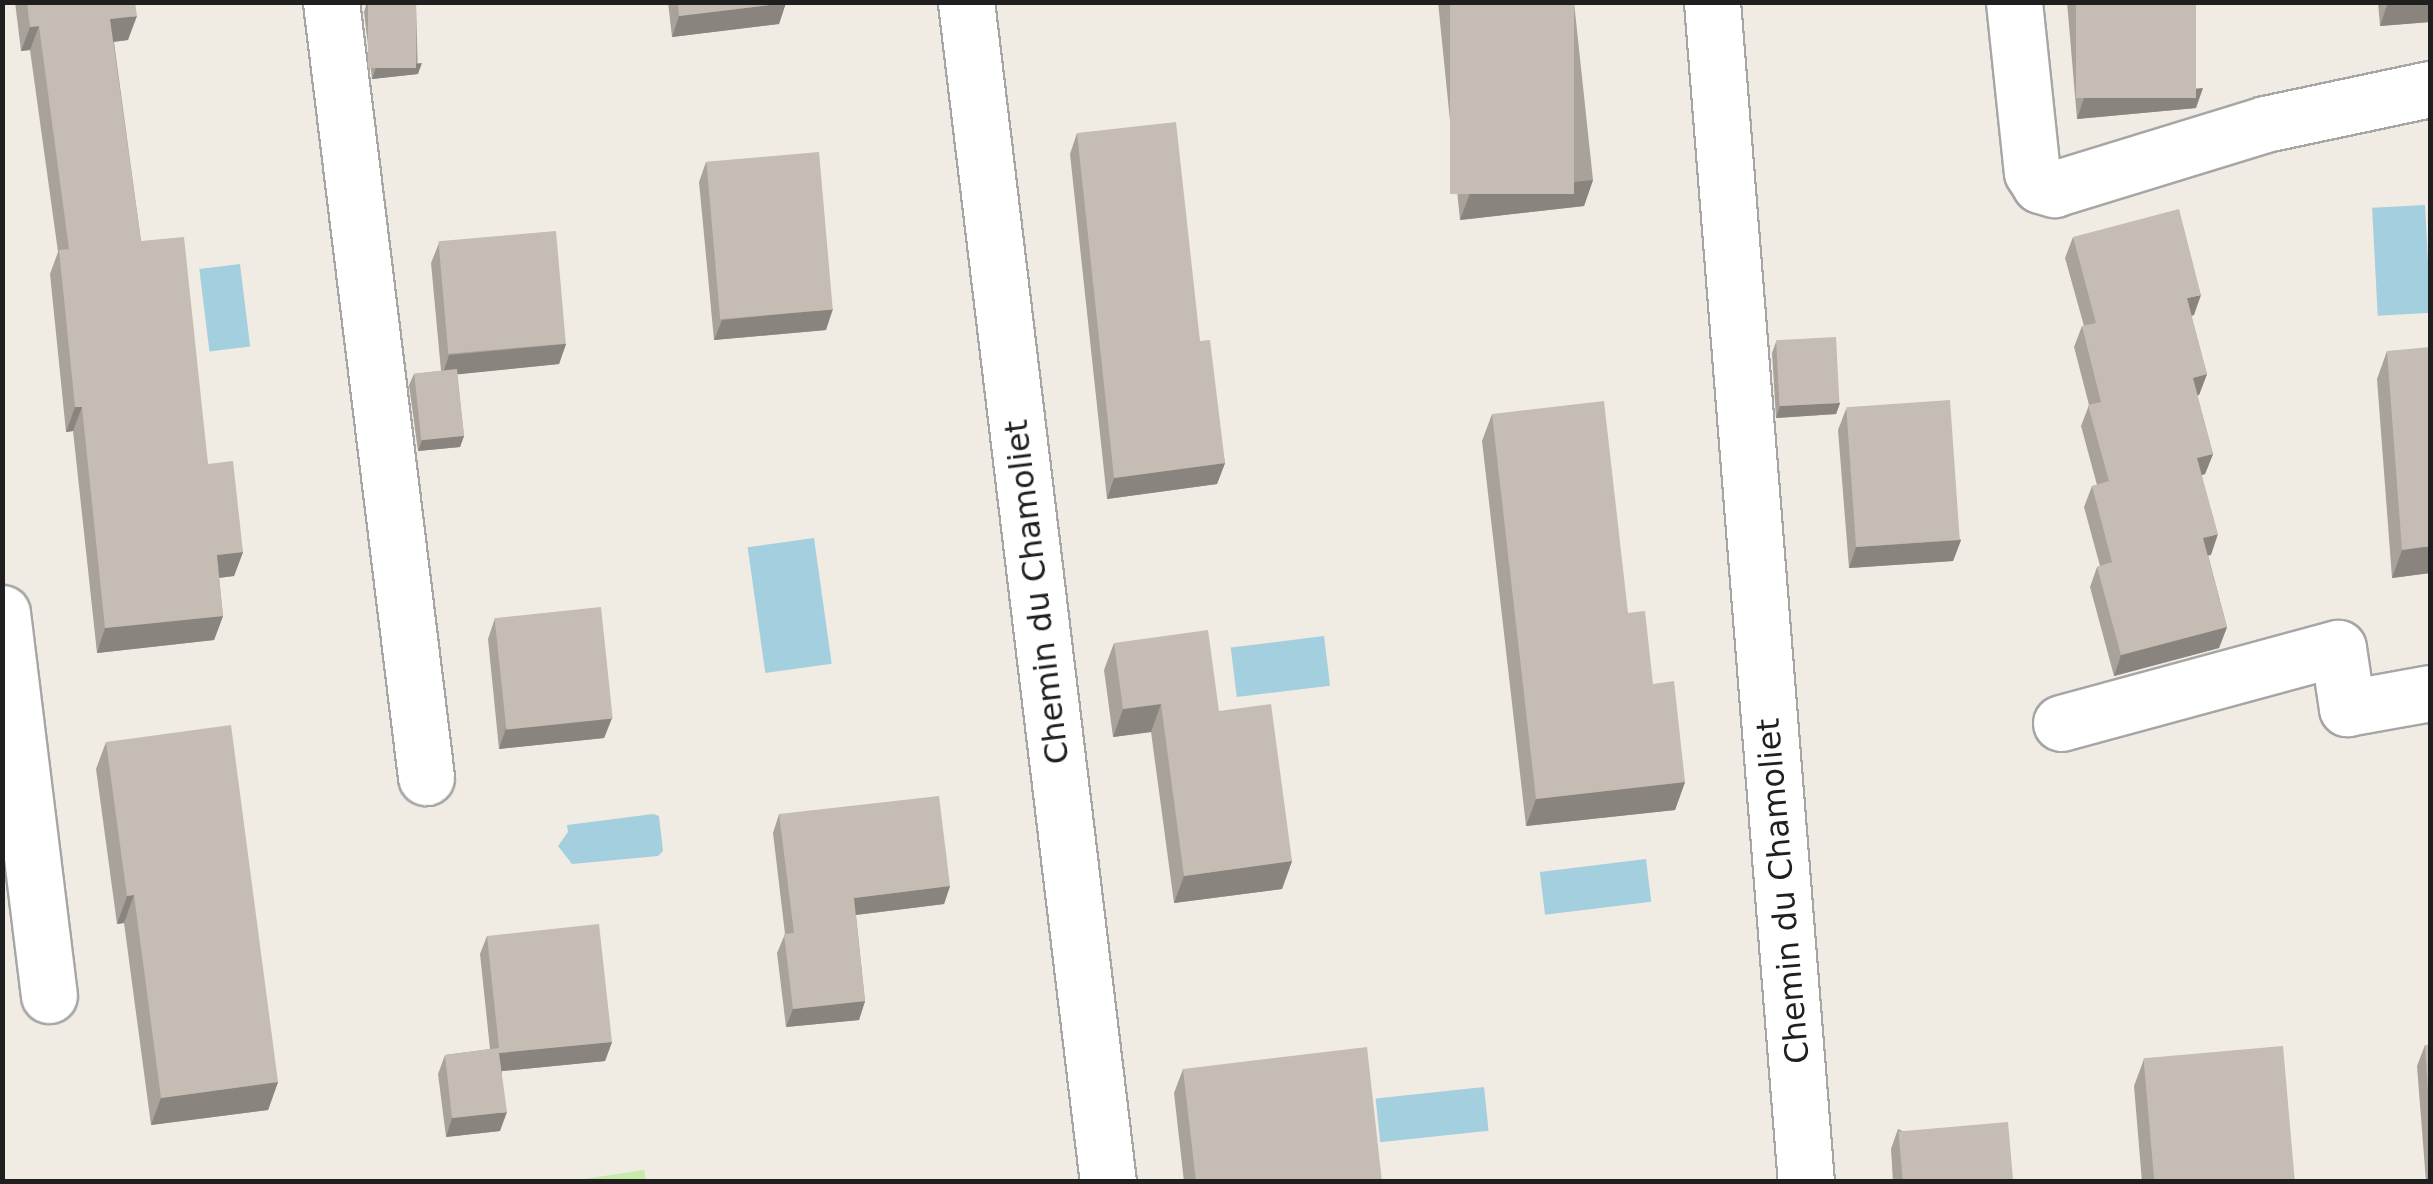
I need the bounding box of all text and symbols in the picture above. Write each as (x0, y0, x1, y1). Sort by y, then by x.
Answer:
street label: Chemin du Chamoliet (997, 418, 1077, 766)
street label: Chemin du Chamoliet (1749, 717, 1817, 1065)

